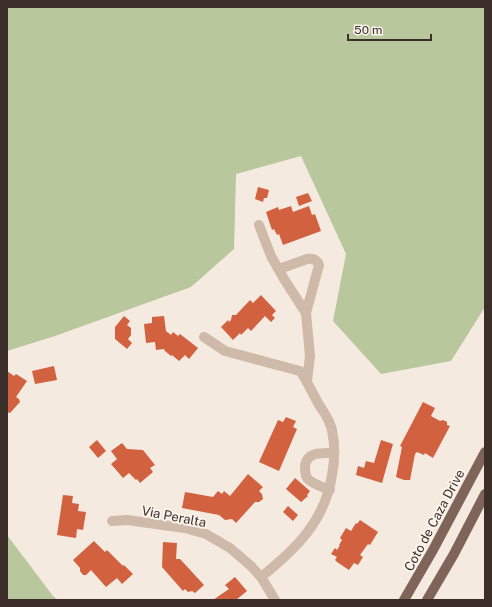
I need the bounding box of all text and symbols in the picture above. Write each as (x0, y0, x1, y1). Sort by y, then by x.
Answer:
scale bar (348, 16, 431, 42)
text: 50 m (354, 23, 382, 37)
street label: Coto de Caza Drive (401, 467, 468, 574)
street label: Via Peralta (140, 503, 207, 530)

